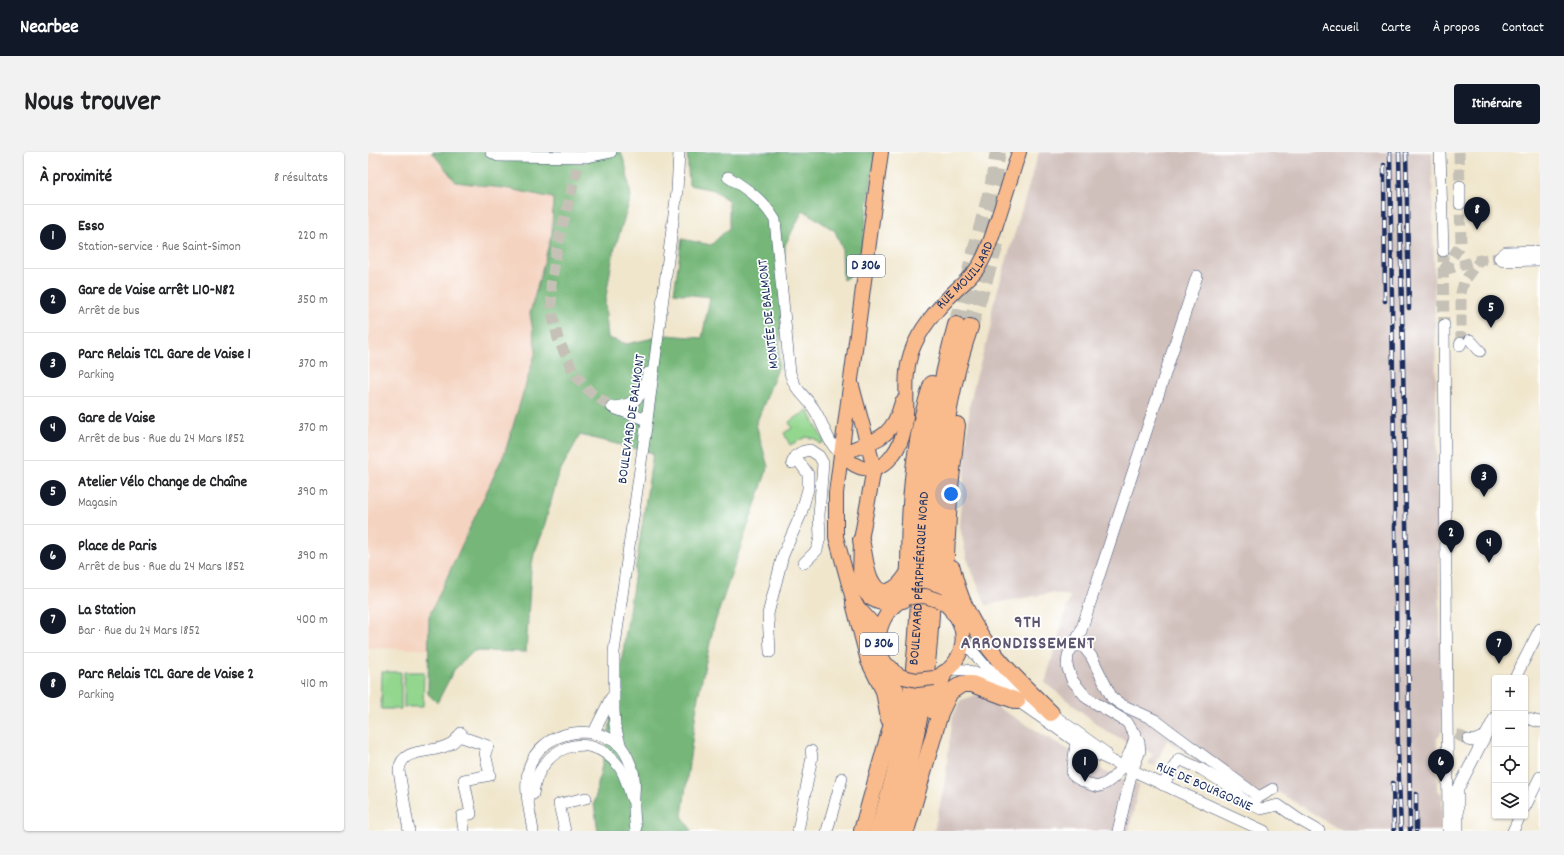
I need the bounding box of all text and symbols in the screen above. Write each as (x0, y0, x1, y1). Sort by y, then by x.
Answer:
text: Nearbee (20, 15, 79, 42)
text: Accueil (1322, 18, 1359, 38)
text: Carte (1381, 18, 1411, 38)
text: À propos (1433, 18, 1480, 38)
text: Contact (1502, 18, 1544, 38)
text: Nous trouver (24, 84, 160, 124)
button: Itinéraire (1454, 84, 1540, 124)
text: À proximité (40, 166, 112, 190)
text: 8 résultats (274, 169, 328, 188)
pin: 8 (1464, 197, 1490, 230)
text: Esso (78, 216, 104, 238)
text: 1 (52, 227, 54, 246)
text: 220 m (298, 227, 328, 246)
text: Station-service · Rue Saint-Simon (78, 238, 241, 257)
street label: RUE MOUILLARD (932, 239, 999, 314)
road number: D 306 (847, 255, 885, 277)
street label: MONTÉE DE BALMONT (753, 258, 785, 370)
text: Gare de Vaise arrêt L10-N82 (78, 280, 235, 302)
text: 2 (50, 291, 56, 310)
text: 350 m (297, 291, 328, 310)
pin: 5 (1478, 295, 1504, 328)
text: Arrêt de bus (78, 302, 140, 321)
text: Parc Relais TCL Gare de Vaise 1 (78, 344, 251, 366)
street label: BOULEVARD DE BALMONT (613, 353, 651, 485)
text: 3 (50, 355, 56, 374)
text: 370 m (298, 355, 328, 374)
text: Parking (78, 366, 114, 385)
text: Gare de Vaise (78, 408, 155, 430)
text: 4 (50, 419, 56, 438)
text: 370 m (298, 419, 328, 438)
text: Arrêt de bus · Rue du 24 Mars 1852 (78, 430, 245, 449)
pin: 3 (1471, 464, 1497, 497)
text: Atelier Vélo Change de Chaîne (78, 472, 247, 494)
text: 5 (50, 483, 56, 502)
text: 390 m (297, 483, 328, 502)
your location (941, 484, 961, 504)
street label: BOULEVARD PÉRIPHÉRIQUE NORD (904, 491, 935, 666)
text: Magasin (78, 494, 117, 513)
pin: 2 (1438, 520, 1464, 553)
pin: 4 (1476, 530, 1502, 563)
text: Place de Paris (78, 536, 157, 558)
text: 6 (50, 547, 56, 566)
text: 390 m (297, 547, 328, 566)
text: Arrêt de bus · Rue du 24 Mars 1852 (78, 558, 245, 577)
text: La Station (78, 600, 136, 622)
text: 7 (51, 611, 55, 630)
text: 400 m (297, 611, 328, 630)
district label: 9TH ARRONDISSEMENT (961, 611, 1095, 657)
text: Bar · Rue du 24 Mars 1852 (78, 622, 200, 641)
pin: 7 (1486, 631, 1512, 664)
road number: D 306 (860, 633, 898, 655)
text: Parc Relais TCL Gare de Vaise 2 (78, 664, 254, 686)
text: 8 (50, 675, 56, 694)
text: 410 m (301, 675, 328, 694)
map controls (1492, 675, 1528, 819)
button: + (1492, 675, 1528, 711)
text: Parking (78, 686, 114, 705)
button: − (1492, 711, 1528, 747)
button: locate (1492, 747, 1528, 783)
pin: 1 (1072, 749, 1098, 782)
pin: 6 (1428, 749, 1454, 782)
street label: RUE DE BOURGOGNE (1153, 757, 1256, 817)
button: layers (1492, 783, 1528, 819)

